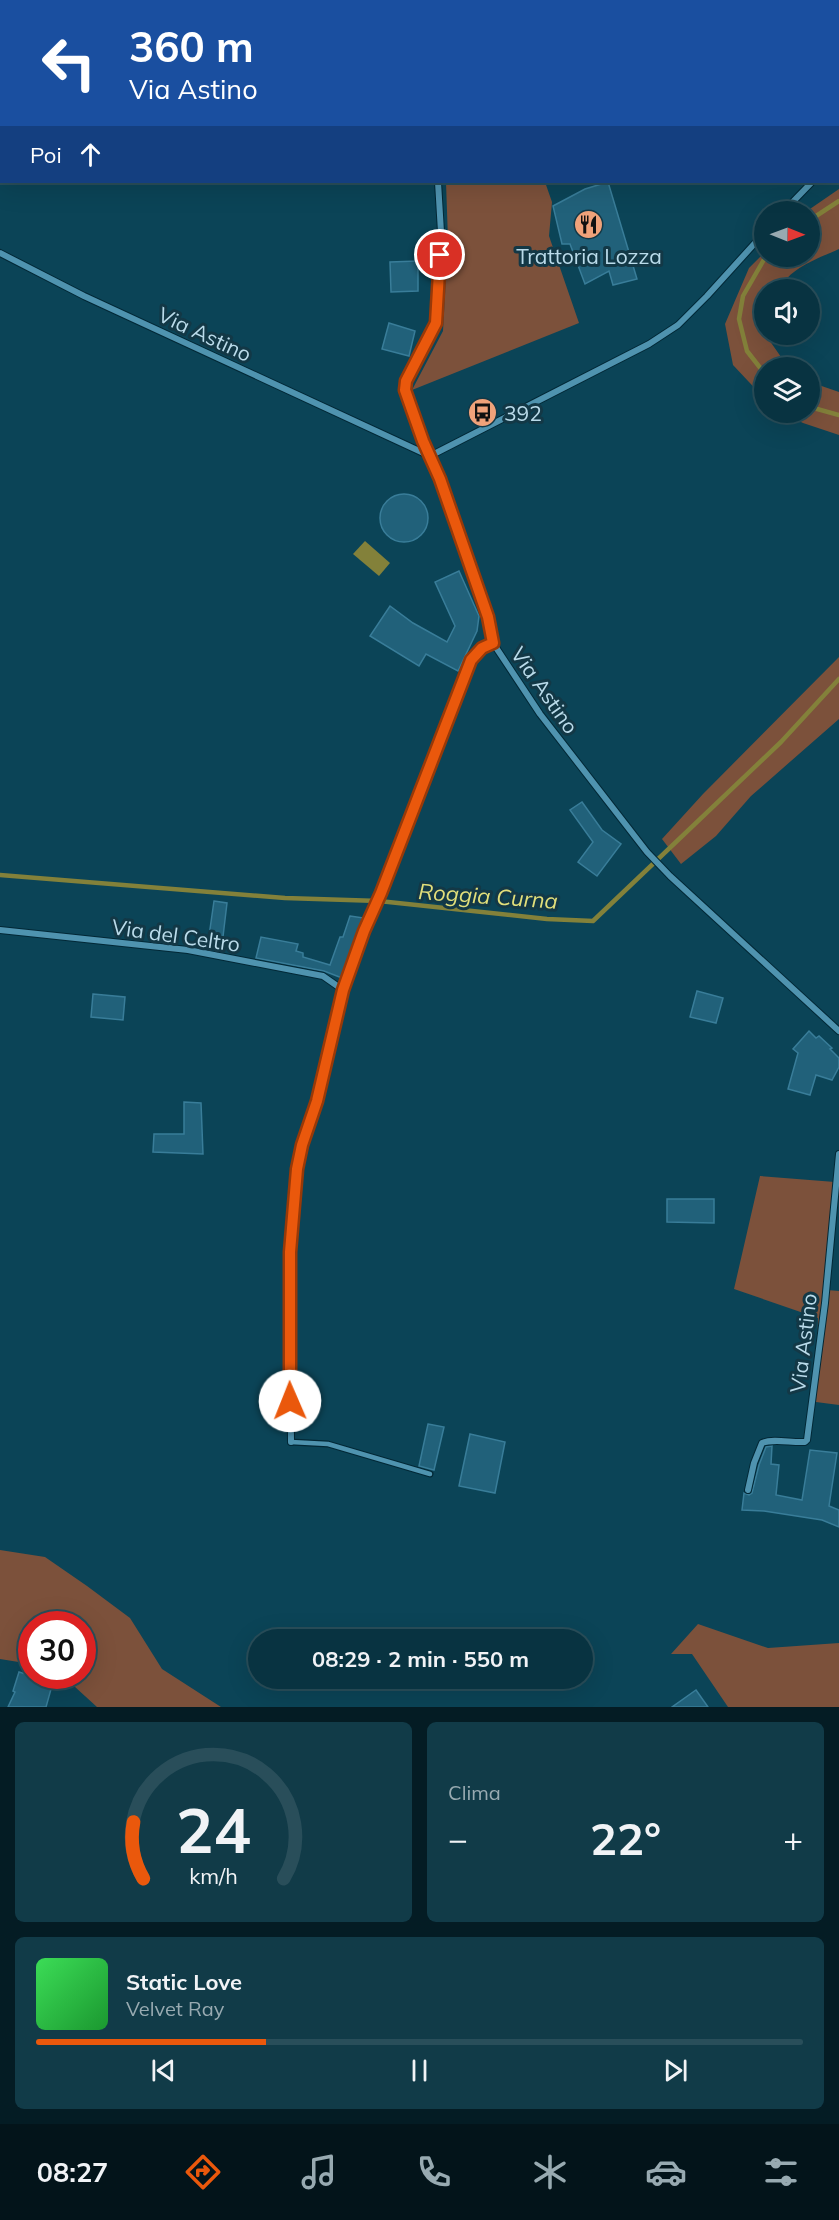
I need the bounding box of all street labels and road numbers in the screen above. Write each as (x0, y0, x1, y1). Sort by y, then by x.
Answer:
street label: Via Astino (154, 301, 256, 367)
street label: Via Astino (506, 642, 584, 738)
street label: Via del Celtro (110, 913, 242, 957)
street label: Via Astino (784, 1292, 822, 1394)

